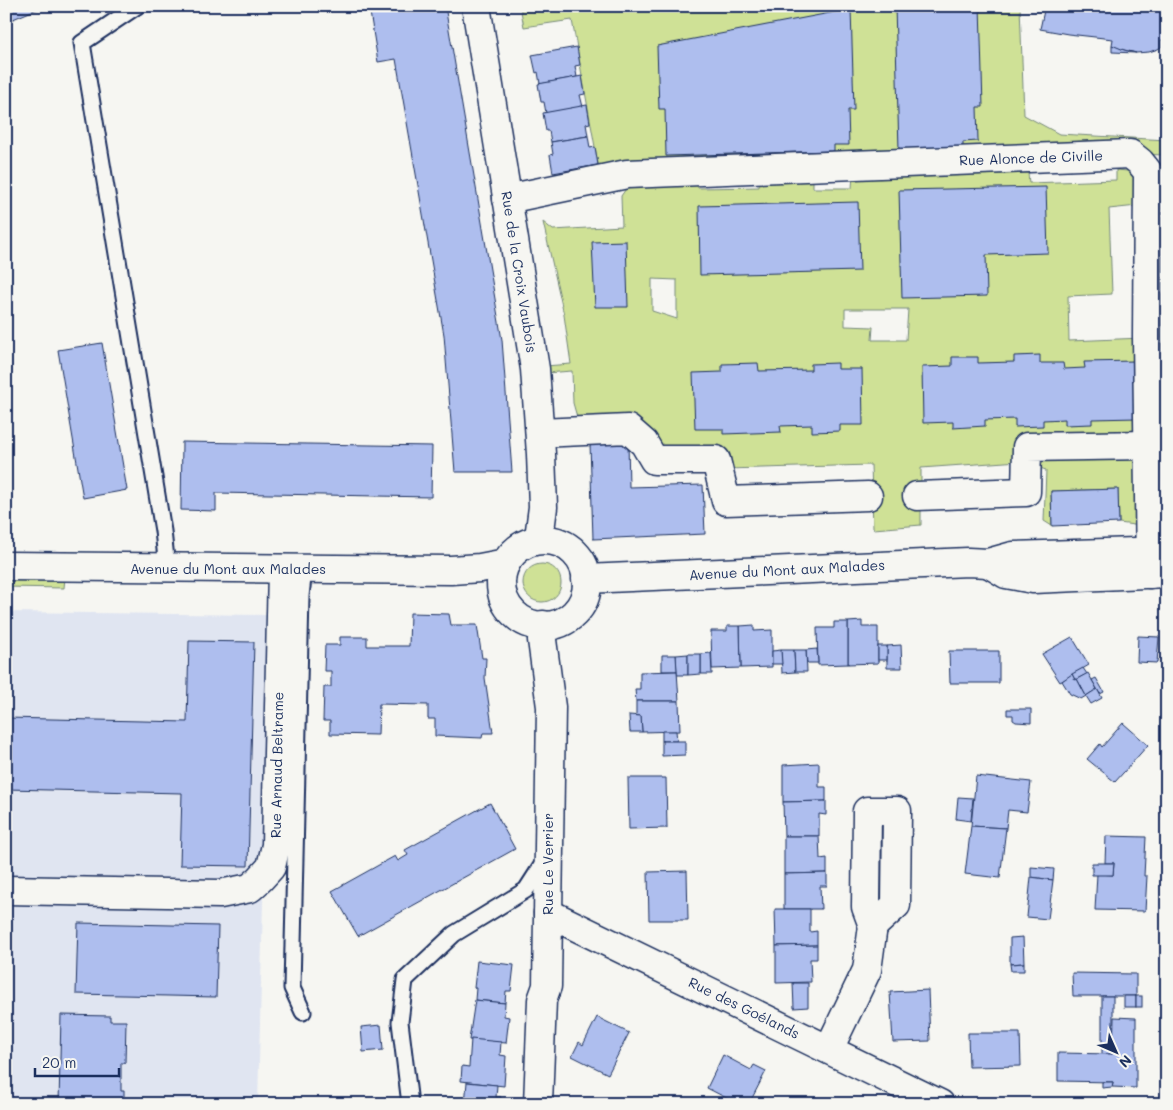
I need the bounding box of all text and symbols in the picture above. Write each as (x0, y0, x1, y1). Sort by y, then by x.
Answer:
street label: Rue Alonce de Civille (959, 145, 1103, 170)
street label: Rue de la Croix Vaubois (497, 190, 542, 354)
street label: Avenue du Mont aux Malades (688, 555, 885, 584)
street label: Avenue du Mont aux Malades (130, 559, 326, 578)
street label: Rue Arnaud Beltrame (266, 692, 287, 838)
street label: Rue Le Verrier (538, 813, 557, 915)
street label: Rue des Goélands (685, 972, 803, 1043)
north arrow (1090, 1028, 1140, 1078)
scale bar (35, 1045, 119, 1077)
text: N (1115, 1051, 1136, 1072)
text: 20 m (42, 1052, 76, 1072)

